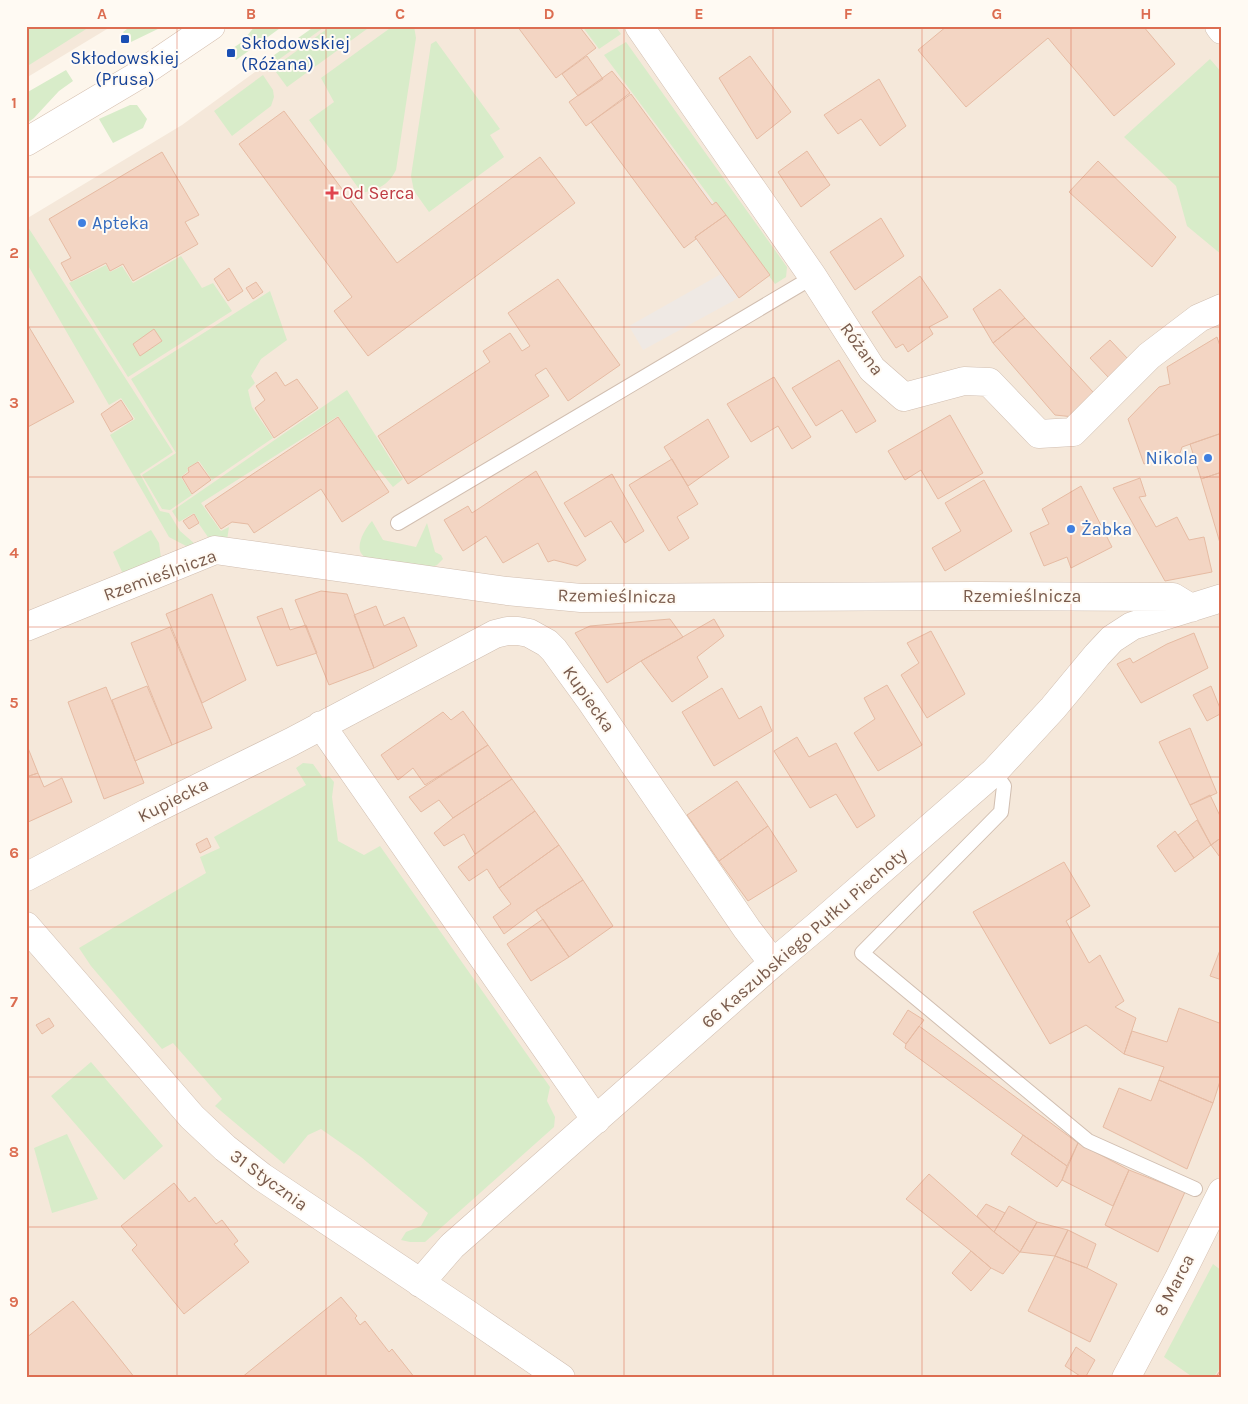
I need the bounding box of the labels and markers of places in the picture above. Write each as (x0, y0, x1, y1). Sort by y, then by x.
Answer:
place label: Skłodowskiej (Różana) (241, 32, 350, 75)
marker: Skłodowskiej (Prusa) (119, 33, 131, 45)
place label: Skłodowskiej (Prusa) (70, 47, 180, 90)
marker: Skłodowskiej (Różana) (225, 47, 237, 59)
place label: Od Serca (342, 182, 414, 204)
marker: Od Serca (326, 187, 338, 199)
place label: Apteka (92, 212, 149, 234)
marker: Apteka (76, 217, 88, 229)
place label: Nikola (1145, 447, 1198, 469)
marker: Nikola (1202, 452, 1214, 464)
place label: Żabka (1081, 518, 1132, 540)
marker: Żabka (1065, 523, 1077, 535)

